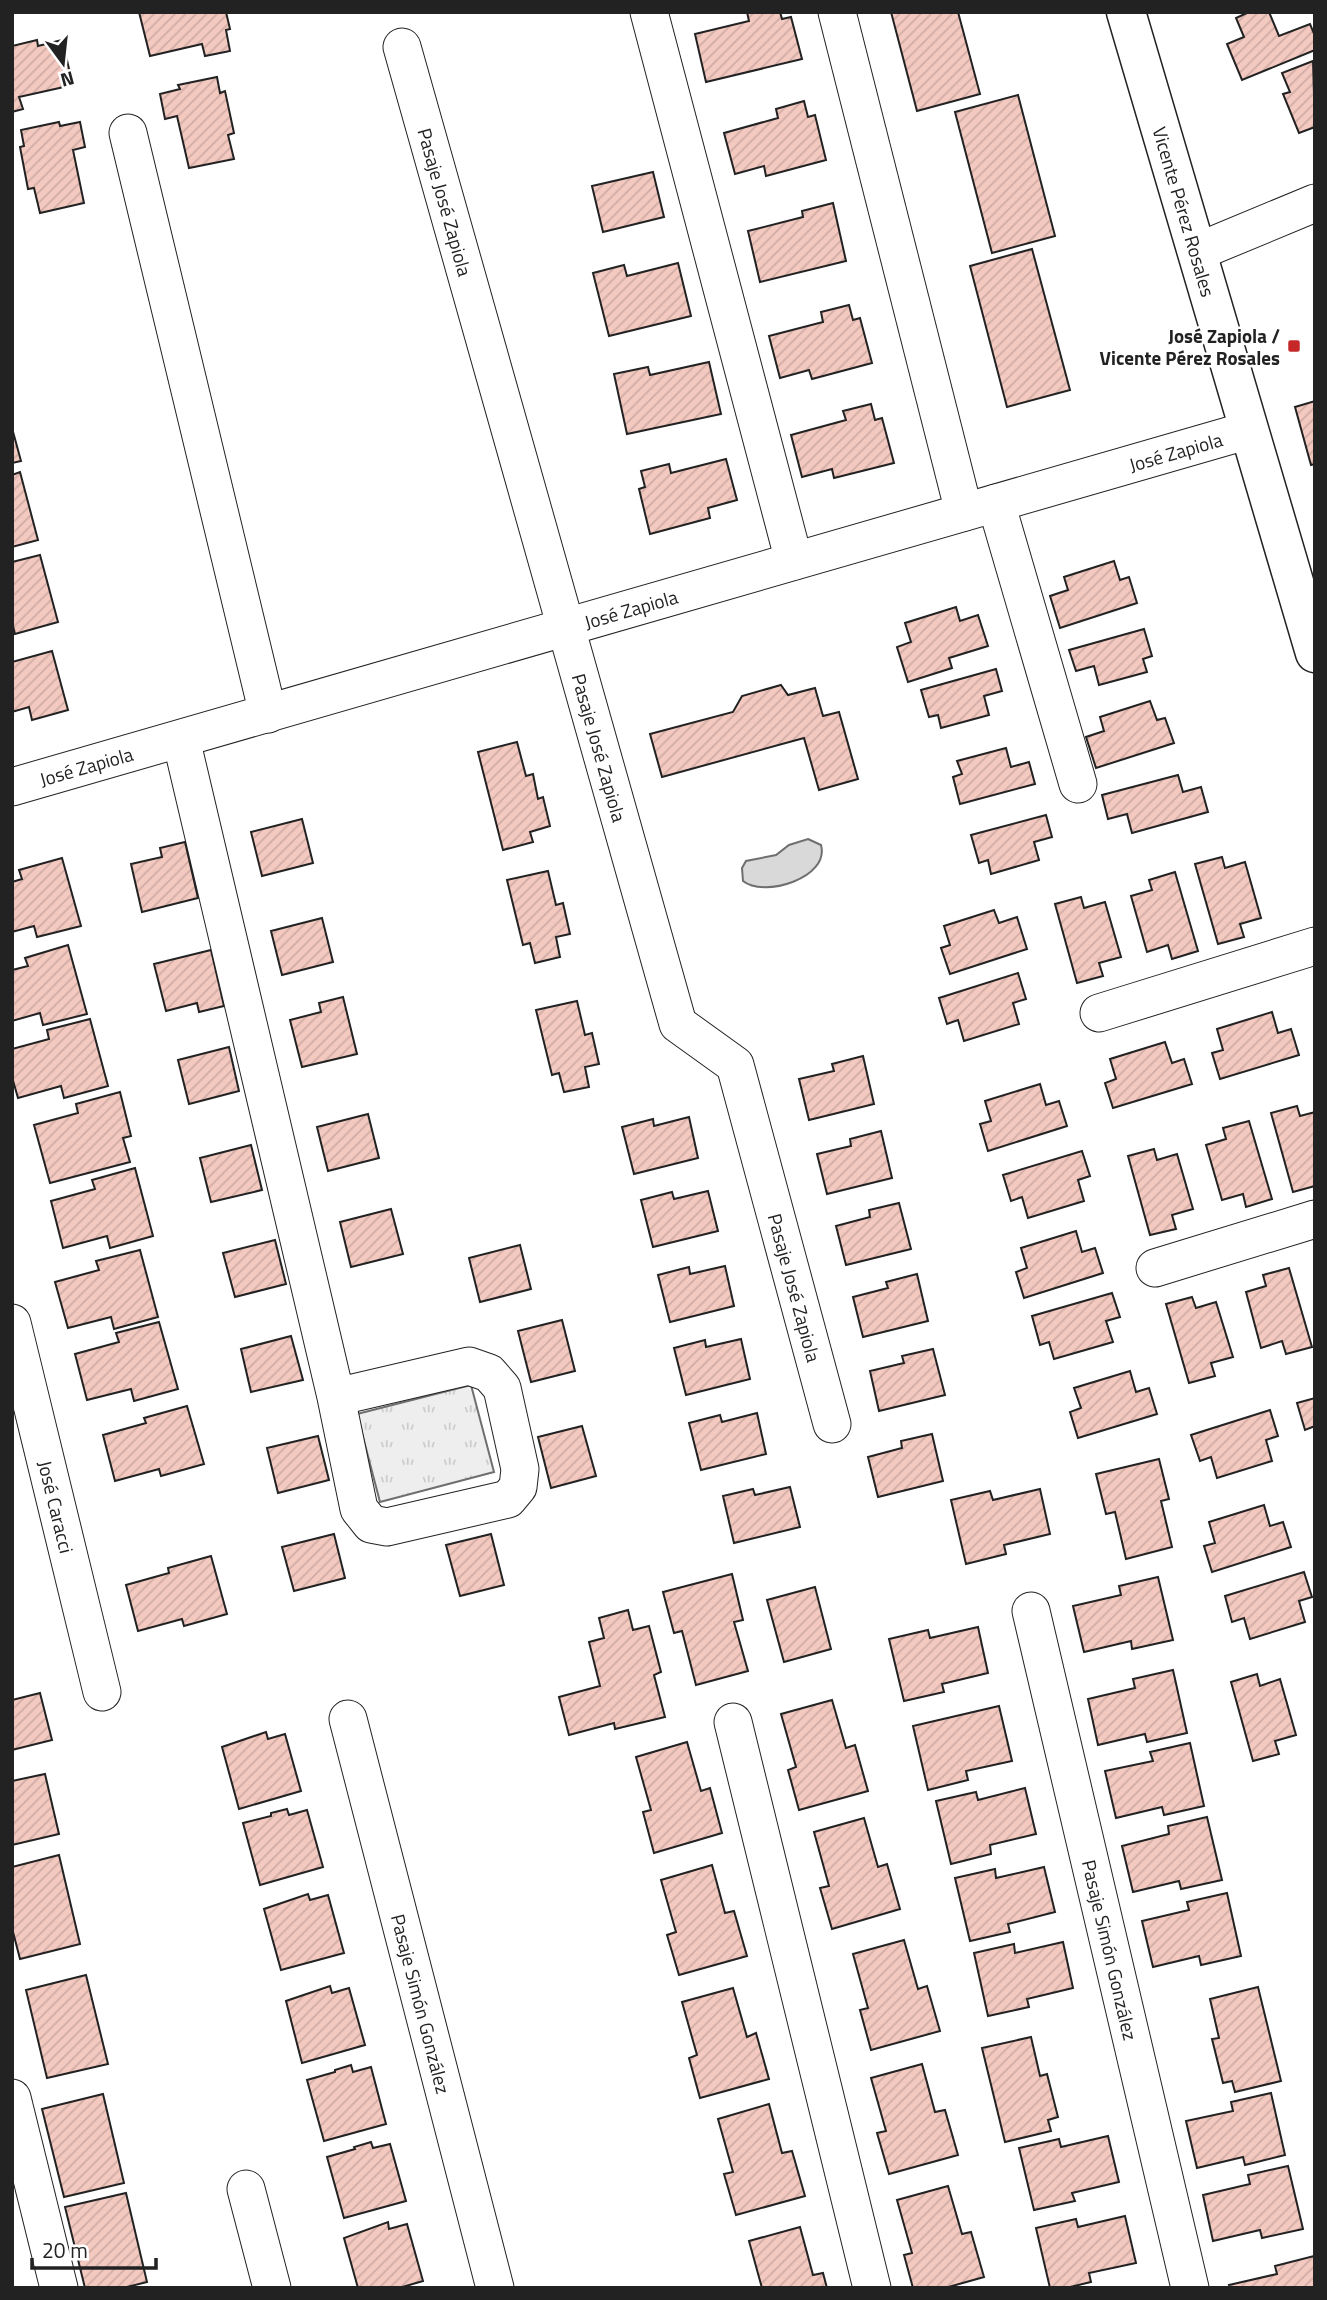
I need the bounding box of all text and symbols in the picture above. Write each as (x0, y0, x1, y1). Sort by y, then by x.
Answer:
north arrow (28, 28, 98, 98)
text: N (57, 64, 78, 96)
street label: Vicente Pérez Rosales (1146, 123, 1224, 300)
street label: Pasaje José Zapiola (411, 124, 481, 280)
place label: José Zapiola / Vicente Pérez Rosales (1100, 321, 1280, 372)
marker: José Zapiola / Vicente Pérez Rosales (1286, 338, 1302, 354)
street label: José Zapiola (1125, 424, 1226, 478)
street label: José Zapiola (581, 581, 681, 636)
street label: Pasaje José Zapiola (565, 670, 635, 826)
street label: José Zapiola (36, 738, 137, 793)
street label: Pasaje José Zapiola (761, 1210, 829, 1366)
street label: José Caracci (31, 1457, 82, 1556)
street label: Pasaje Simón González (1075, 1857, 1146, 2043)
street label: Pasaje Simón González (384, 1911, 459, 2097)
scale bar (32, 2226, 156, 2270)
text: 20 m (42, 2234, 88, 2266)

